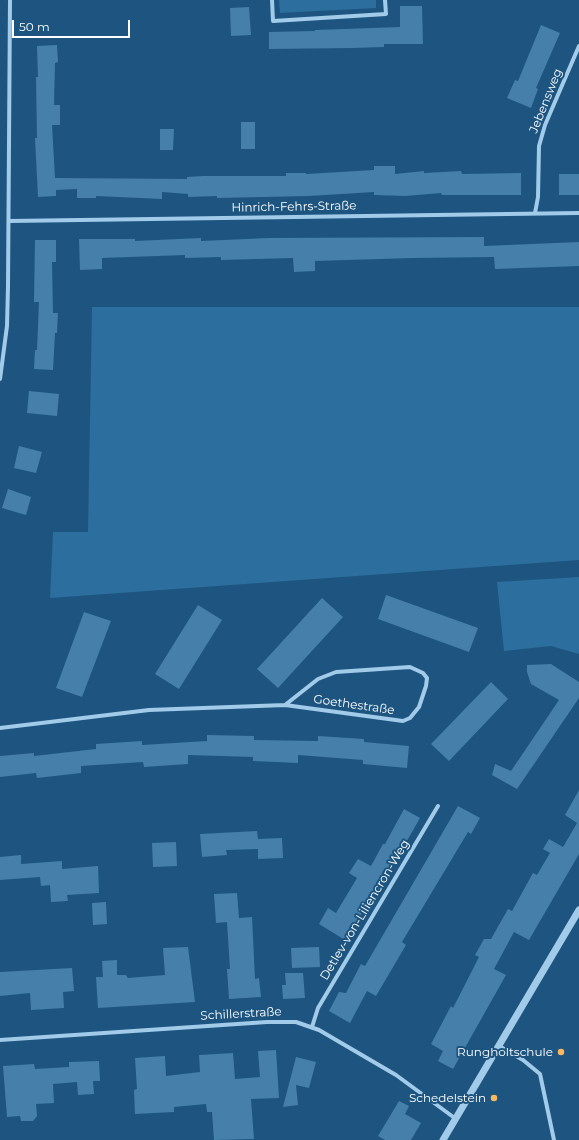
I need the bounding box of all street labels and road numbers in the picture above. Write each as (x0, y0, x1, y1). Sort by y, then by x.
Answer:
street label: Jebensweg (527, 67, 565, 135)
street label: Hinrich-Fehrs-Straße (231, 199, 357, 215)
street label: Goethestraße (313, 692, 395, 718)
street label: Detlev-von-Liliencron-Weg (317, 837, 413, 983)
street label: Schillerstraße (200, 1005, 282, 1023)

